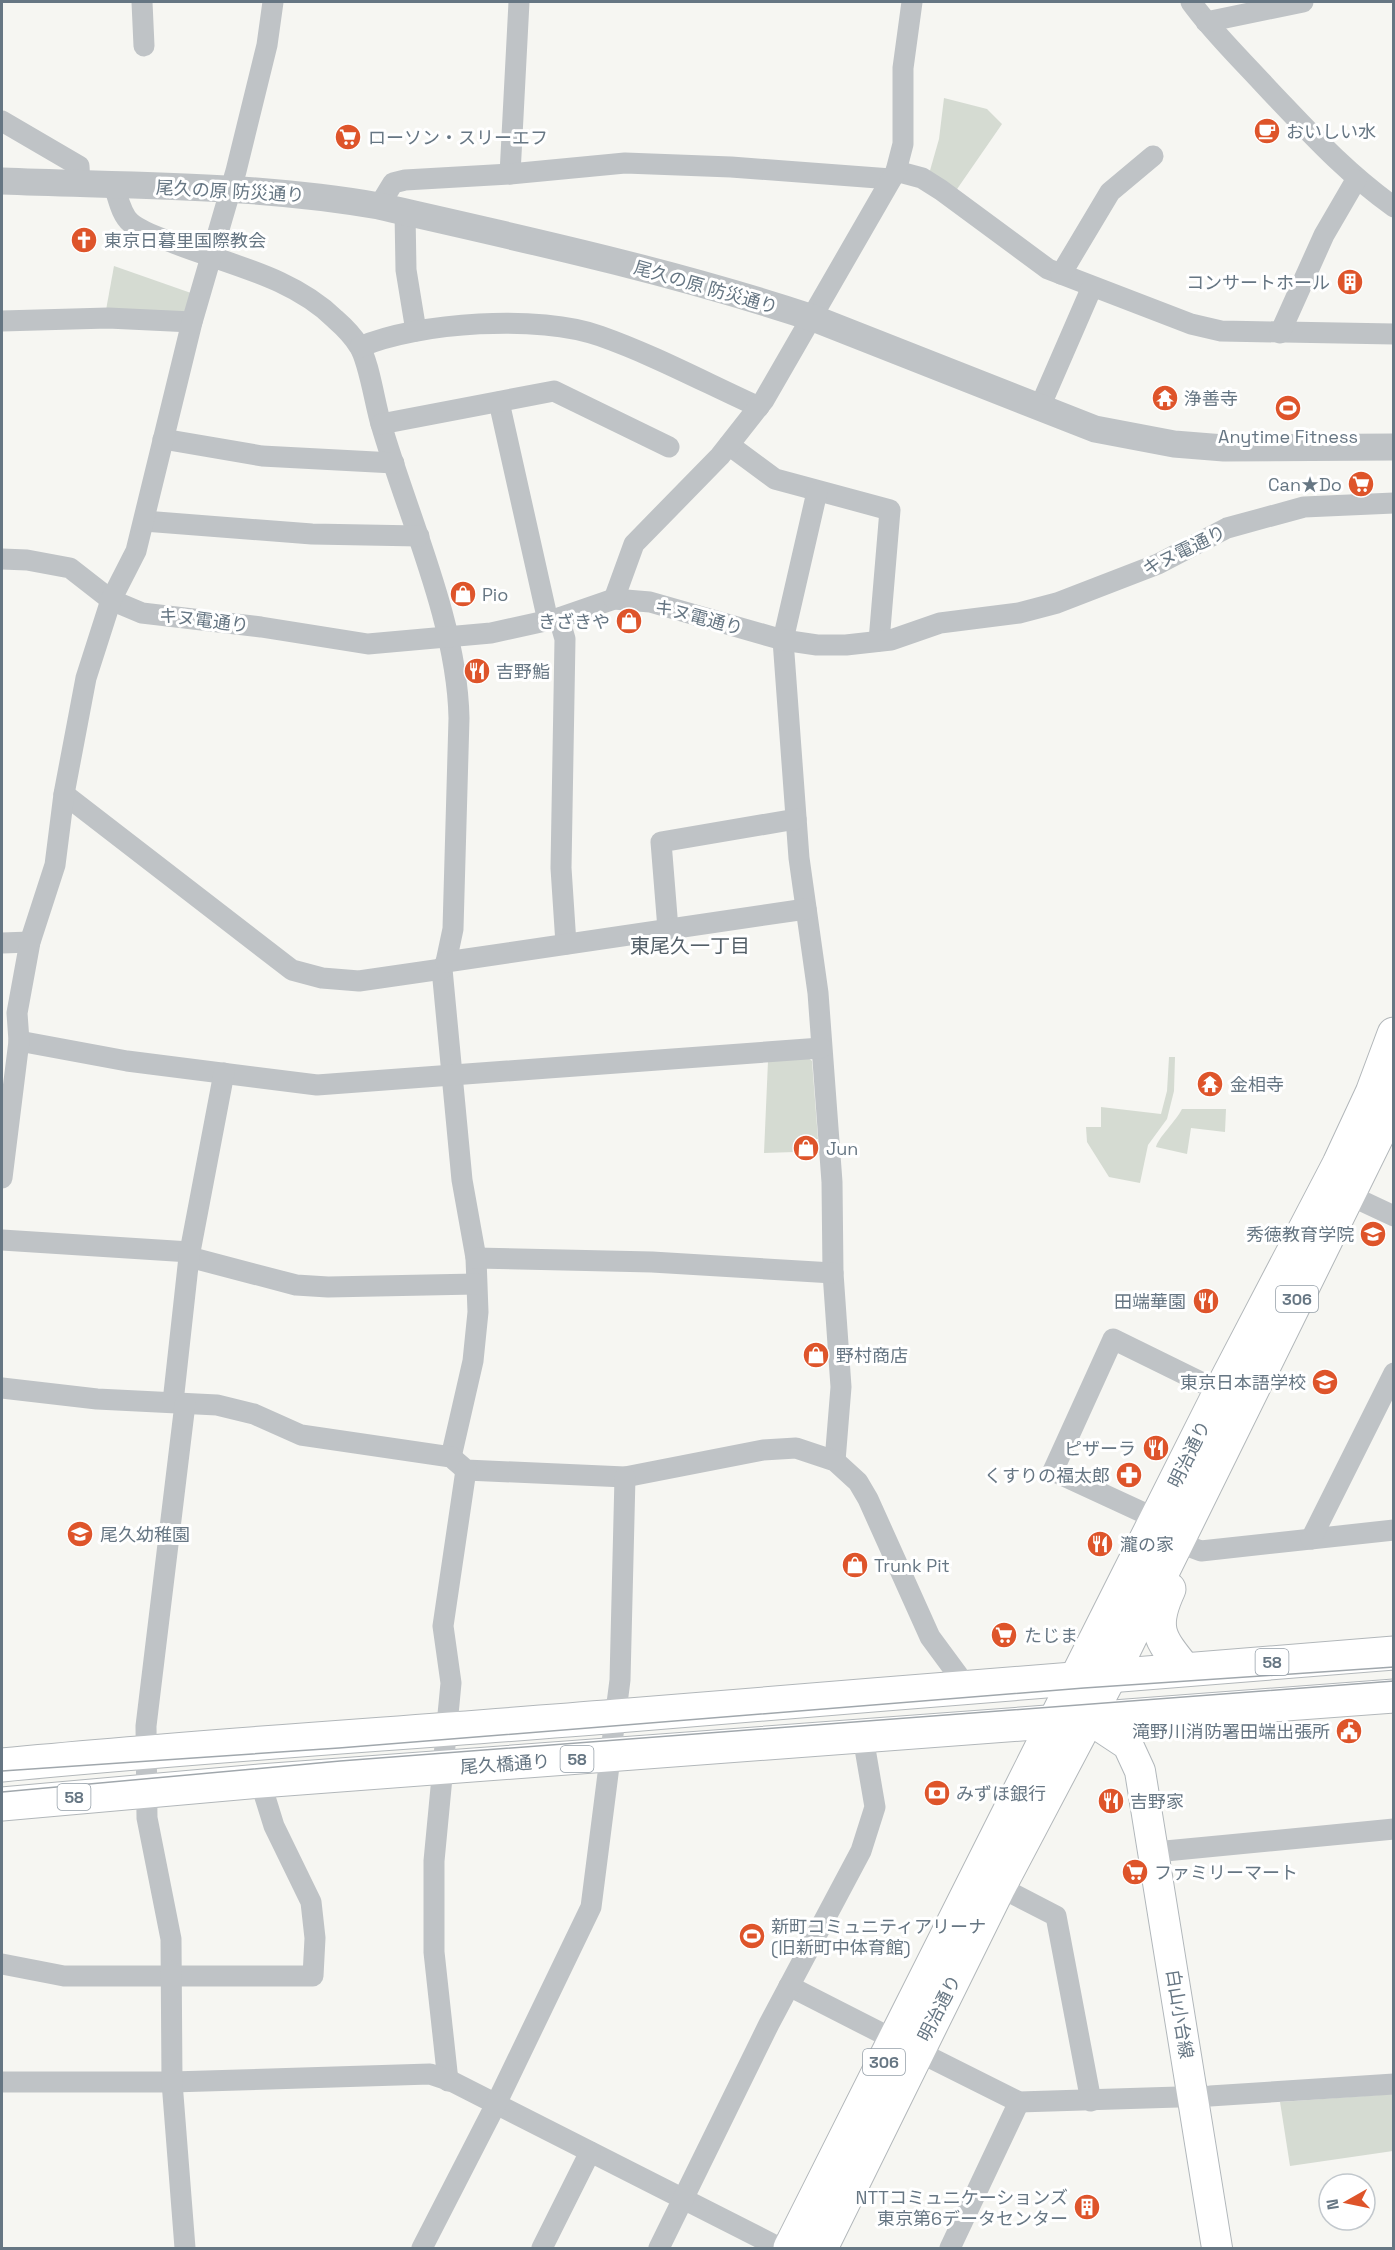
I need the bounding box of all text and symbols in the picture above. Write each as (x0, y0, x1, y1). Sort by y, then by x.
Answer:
cafe icon: おいしい水 (1252, 116, 1282, 146)
place label: おいしい水 (1286, 120, 1376, 143)
supermarket icon: ローソン・スリーエフ (333, 122, 363, 152)
place label: ローソン・スリーエフ (368, 126, 548, 149)
street label: 尾久の原 防災通り (155, 176, 305, 206)
church icon: 東京日暮里国際教会 (69, 225, 99, 255)
place label: 東京日暮里国際教会 (104, 229, 266, 252)
street label: 尾久の原 防災通り (631, 255, 781, 319)
building icon: コンサートホール (1335, 267, 1365, 297)
place label: コンサートホール (1186, 271, 1330, 294)
temple icon: 浄善寺 (1150, 383, 1180, 413)
place label: 浄善寺 (1184, 387, 1238, 410)
sports icon: Anytime Fitness (1273, 393, 1303, 423)
place label: Anytime Fitness (1218, 425, 1358, 448)
supermarket icon: Can★Do (1346, 469, 1376, 499)
place label: Can★Do (1268, 473, 1342, 496)
street label: キヌ電通り (1139, 520, 1229, 580)
shop icon: Pio (448, 579, 478, 609)
place label: Pio (482, 583, 508, 606)
street label: キヌ電通り (653, 594, 745, 640)
street label: キヌ電通り (158, 603, 250, 637)
shop icon: きざきや (614, 606, 644, 636)
place label: きざきや (538, 610, 610, 633)
restaurant icon: 吉野鮨 (462, 656, 492, 686)
place label: 吉野鮨 (496, 660, 550, 683)
district label: 東尾久一丁目 (630, 933, 750, 959)
temple icon: 金相寺 (1195, 1069, 1225, 1099)
place label: 金相寺 (1230, 1073, 1284, 1096)
shop icon: Jun (791, 1133, 821, 1163)
place label: Jun (826, 1137, 858, 1160)
school or university icon: 秀徳教育学院 (1358, 1219, 1388, 1249)
place label: 秀徳教育学院 (1246, 1223, 1354, 1246)
restaurant icon: 田端華園 (1191, 1286, 1221, 1316)
road number: 306 (1276, 1286, 1318, 1312)
place label: 田端華園 (1114, 1290, 1186, 1313)
shop icon: 野村商店 (801, 1340, 831, 1370)
place label: 野村商店 (836, 1344, 908, 1367)
school or university icon: 東京日本語学校 (1310, 1367, 1340, 1397)
place label: 東京日本語学校 (1180, 1371, 1306, 1394)
street label: 明治通り (1163, 1417, 1215, 1491)
restaurant icon: ピザーラ (1141, 1433, 1171, 1463)
place label: ピザーラ (1064, 1437, 1136, 1460)
pharmacy icon: くすりの福太郎 (1114, 1460, 1144, 1490)
place label: くすりの福太郎 (984, 1464, 1110, 1487)
school or university icon: 尾久幼稚園 (65, 1519, 95, 1549)
place label: 尾久幼稚園 (100, 1523, 190, 1546)
restaurant icon: 瀧の家 (1085, 1529, 1115, 1559)
place label: 瀧の家 (1120, 1533, 1174, 1556)
shop icon: Trunk Pit (840, 1550, 870, 1580)
place label: Trunk Pit (874, 1554, 950, 1577)
supermarket icon: たじま (989, 1620, 1019, 1650)
place label: たじま (1024, 1624, 1078, 1647)
road number: 58 (1256, 1649, 1288, 1675)
public building icon: 滝野川消防署田端出張所 (1334, 1716, 1364, 1746)
place label: 滝野川消防署田端出張所 (1132, 1720, 1330, 1743)
road number: 58 (560, 1746, 594, 1772)
street label: 尾久橋通り (459, 1749, 551, 1779)
bank icon: みずほ銀行 (922, 1778, 952, 1808)
place label: みずほ銀行 (956, 1782, 1046, 1805)
road number: 58 (58, 1784, 90, 1810)
restaurant icon: 吉野家 (1096, 1786, 1126, 1816)
place label: 吉野家 (1130, 1790, 1184, 1813)
supermarket icon: ファミリーマート (1120, 1857, 1150, 1887)
place label: ファミリーマート (1154, 1861, 1298, 1884)
place label: 新町コミュニティアリーナ (旧新町中体育館) (771, 1915, 986, 1959)
sports icon: 新町コミュニティアリーナ (旧新町中体育館) (737, 1921, 767, 1951)
street label: 白山小台線 (1162, 1968, 1198, 2060)
street label: 明治通り (912, 1971, 966, 2045)
road number: 306 (863, 2049, 905, 2075)
north arrow (1317, 2172, 1377, 2232)
place label: NTTコミュニケーションズ 東京第6データセンター (856, 2186, 1068, 2230)
building icon: NTTコミュニケーションズ 東京第6データセンター (1072, 2192, 1102, 2222)
text: N (1321, 2197, 1344, 2211)

